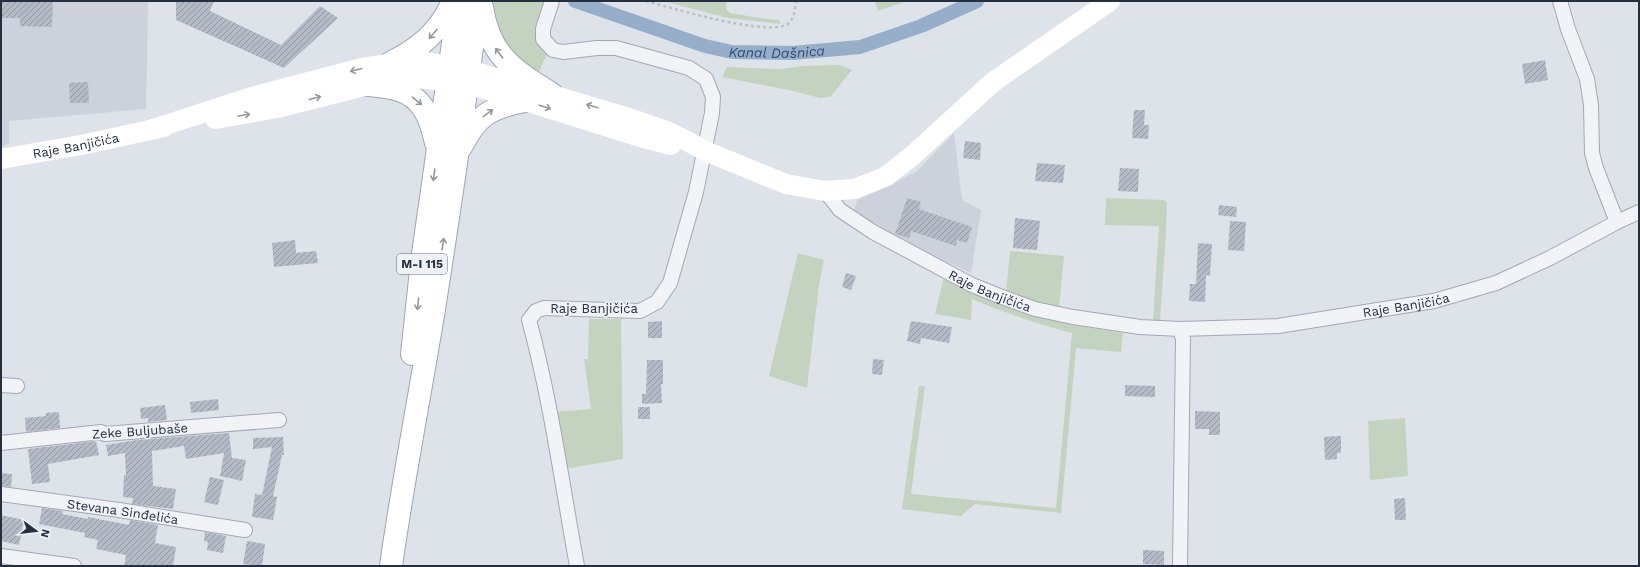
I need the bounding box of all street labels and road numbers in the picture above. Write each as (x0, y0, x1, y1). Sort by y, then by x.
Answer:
street label: Raje Banjičića (31, 129, 121, 161)
road number: M-I 115 (397, 254, 447, 274)
street label: Raje Banjičića (946, 267, 1034, 315)
street label: Raje Banjičića (1362, 289, 1452, 320)
street label: Raje Banjičića (550, 301, 638, 316)
street label: Zeke Buljubaše (91, 420, 189, 442)
street label: Stevana Sinđelića (66, 496, 180, 527)

